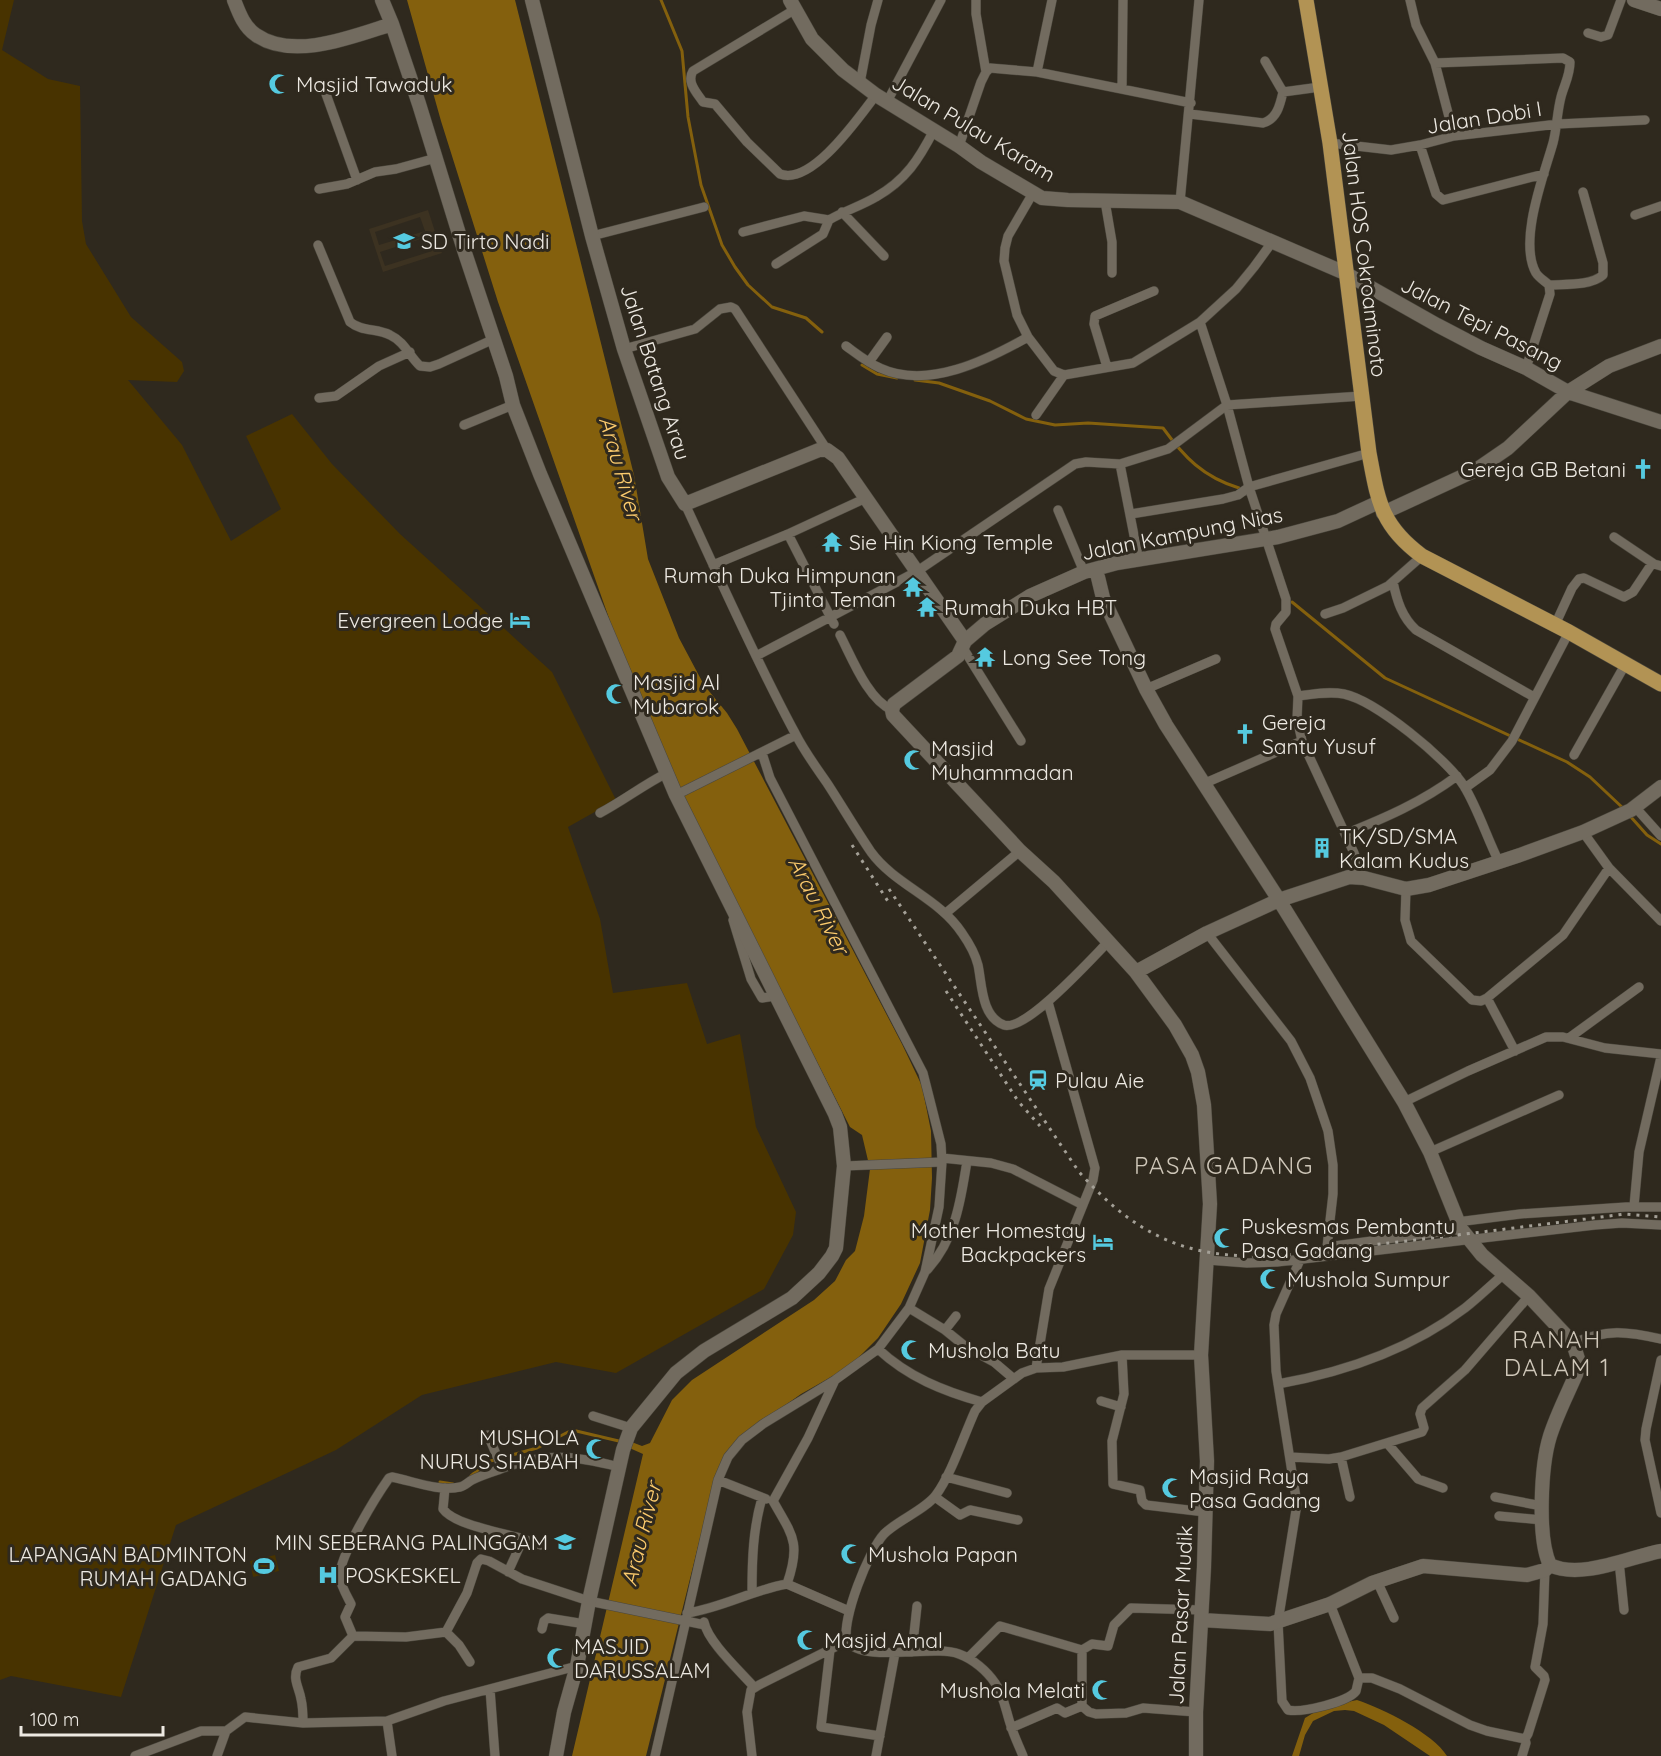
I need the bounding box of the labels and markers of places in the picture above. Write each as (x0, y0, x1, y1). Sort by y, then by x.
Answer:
place label: Masjid Tawaduk (296, 71, 453, 97)
mosque icon: Masjid Tawaduk (267, 72, 291, 96)
place label: SD Tirto Nadi (421, 228, 550, 254)
school or university icon: SD Tirto Nadi (392, 229, 416, 253)
place label: Gereja GB Betani (1460, 456, 1626, 482)
church icon: Gereja GB Betani (1631, 457, 1655, 481)
place label: Sie Hin Kiong Temple (849, 529, 1053, 555)
temple icon: Sie Hin Kiong Temple (820, 530, 844, 554)
place label: Rumah Duka Himpunan Tjinta Teman (664, 562, 896, 612)
temple icon: Rumah Duka Himpunan Tjinta Teman (901, 575, 925, 599)
place label: Rumah Duka HBT (944, 594, 1117, 620)
temple icon: Rumah Duka HBT (915, 595, 939, 619)
place label: Evergreen Lodge (337, 607, 503, 633)
hotel icon: Evergreen Lodge (508, 608, 532, 632)
place label: Long See Tong (1002, 644, 1146, 670)
temple icon: Long See Tong (973, 645, 997, 669)
place label: Masjid Al Mubarok (633, 669, 720, 719)
mosque icon: Masjid Al Mubarok (604, 682, 628, 706)
place label: Gereja Santu Yusuf (1262, 709, 1377, 759)
church icon: Gereja Santu Yusuf (1233, 722, 1257, 746)
place label: Masjid Muhammadan (931, 735, 1074, 785)
mosque icon: Masjid Muhammadan (902, 748, 926, 772)
place label: TK/SD/SMA Kalam Kudus (1339, 823, 1469, 873)
building icon: TK/SD/SMA Kalam Kudus (1310, 836, 1334, 860)
place label: Pulau Aie (1055, 1067, 1144, 1093)
station icon: Pulau Aie (1026, 1068, 1050, 1092)
place label: Puskesmas Pembantu Pasa Gadang (1241, 1213, 1455, 1263)
place label: Mother Homestay Backpackers (911, 1217, 1086, 1267)
mosque icon: Puskesmas Pembantu Pasa Gadang (1212, 1226, 1236, 1250)
hotel icon: Mother Homestay Backpackers (1091, 1230, 1115, 1254)
place label: Mushola Sumpur (1287, 1266, 1450, 1292)
mosque icon: Mushola Sumpur (1258, 1267, 1282, 1291)
place label: Mushola Batu (928, 1337, 1061, 1363)
mosque icon: Mushola Batu (899, 1338, 923, 1362)
place label: MUSHOLA NURUS SHABAH (420, 1424, 579, 1474)
mosque icon: MUSHOLA NURUS SHABAH (584, 1437, 608, 1461)
place label: Masjid Raya Pasa Gadang (1189, 1463, 1321, 1513)
mosque icon: Masjid Raya Pasa Gadang (1160, 1476, 1184, 1500)
place label: MIN SEBERANG PALINGGAM (275, 1529, 548, 1555)
school or university icon: MIN SEBERANG PALINGGAM (553, 1530, 577, 1554)
place label: LAPANGAN BADMINTON RUMAH GADANG (9, 1541, 247, 1591)
place label: Mushola Papan (868, 1541, 1018, 1567)
mosque icon: Mushola Papan (839, 1542, 863, 1566)
sports icon: LAPANGAN BADMINTON RUMAH GADANG (252, 1554, 276, 1578)
place label: POSKESKEL (345, 1562, 461, 1588)
hospital icon: POSKESKEL (316, 1563, 340, 1587)
place label: Masjid Amal (824, 1627, 943, 1653)
mosque icon: Masjid Amal (795, 1628, 819, 1652)
place label: MASJID DARUSSALAM (574, 1633, 711, 1683)
mosque icon: MASJID DARUSSALAM (545, 1646, 569, 1670)
place label: Mushola Melati (940, 1677, 1085, 1703)
mosque icon: Mushola Melati (1090, 1678, 1114, 1702)

